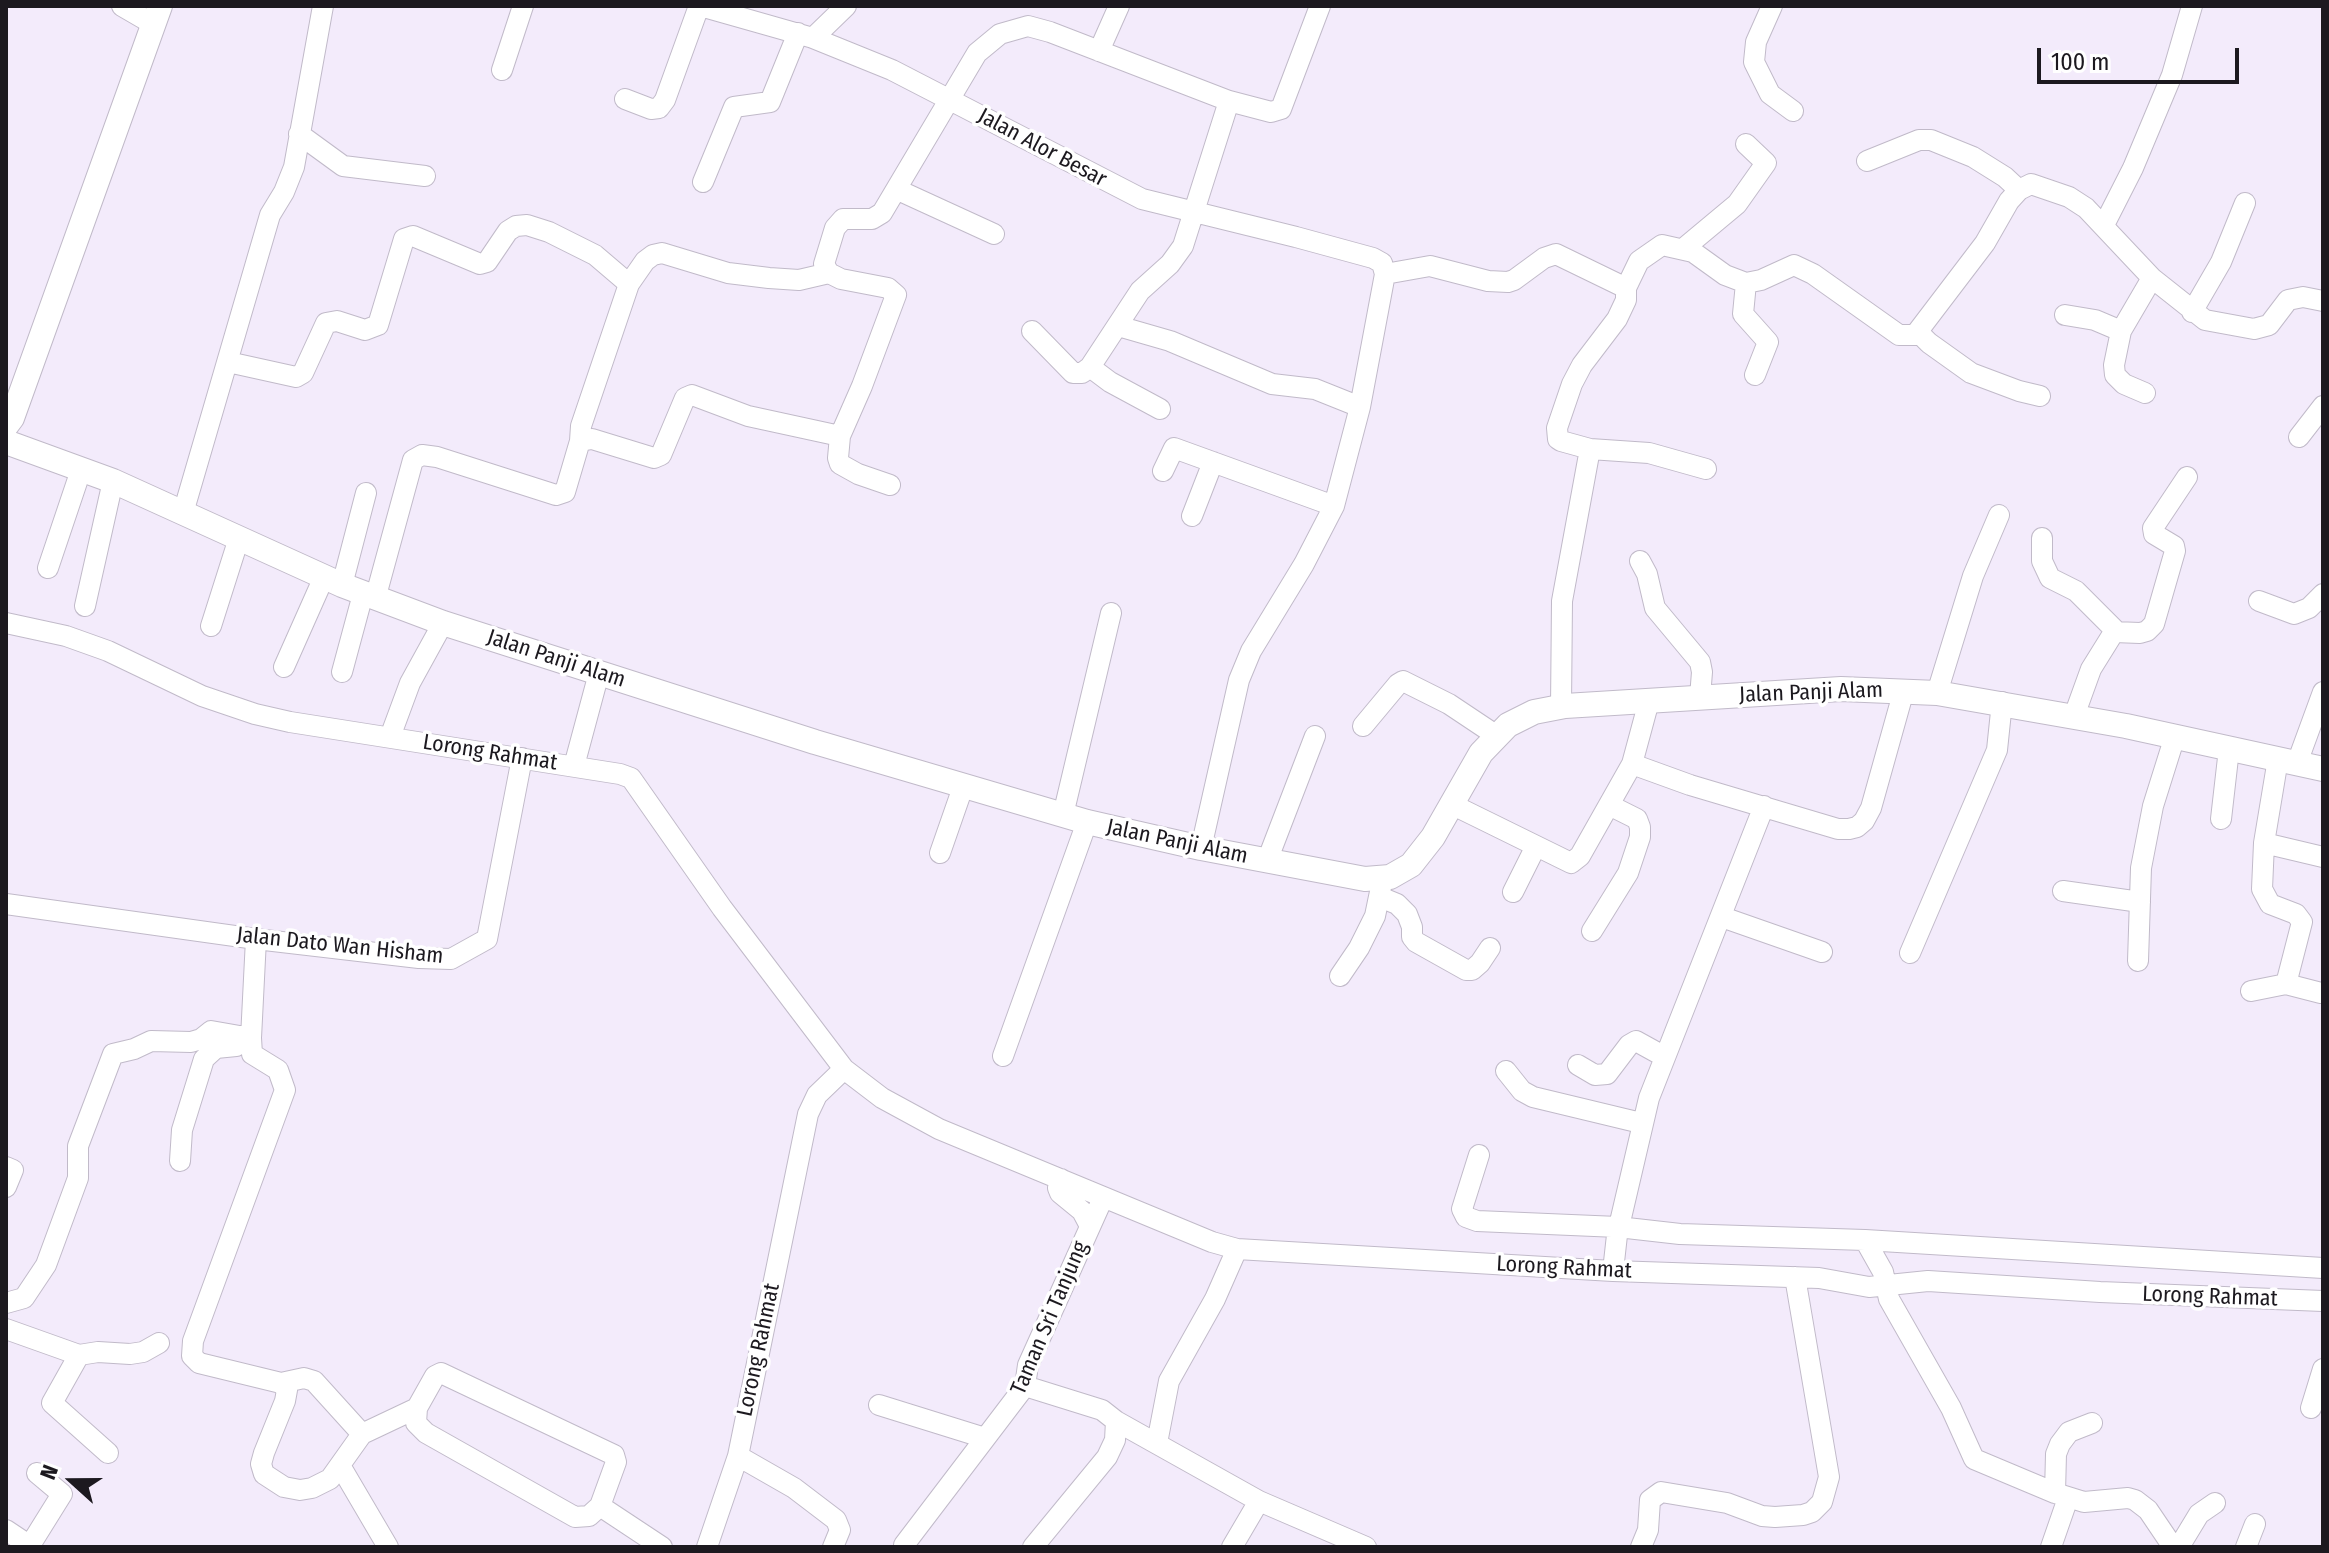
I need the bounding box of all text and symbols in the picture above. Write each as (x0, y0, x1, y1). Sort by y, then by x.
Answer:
scale bar (2041, 32, 2243, 82)
text: 100 m (2051, 48, 2109, 76)
street label: Jalan Alor Besar (973, 103, 1111, 193)
street label: Jalan Panji Alam (484, 624, 628, 694)
street label: Jalan Panji Alam (1739, 677, 1883, 709)
street label: Lorong Rahmat (421, 729, 559, 777)
street label: Jalan Panji Alam (1104, 814, 1250, 870)
street label: Jalan Dato Wan Hisham (235, 922, 445, 970)
street label: Taman Sri Tanjung (1006, 1237, 1094, 1399)
street label: Lorong Rahmat (1496, 1251, 1632, 1285)
street label: Lorong Rahmat (732, 1281, 786, 1419)
street label: Lorong Rahmat (2142, 1281, 2278, 1313)
north arrow (32, 1441, 112, 1521)
text: N (34, 1461, 64, 1483)

